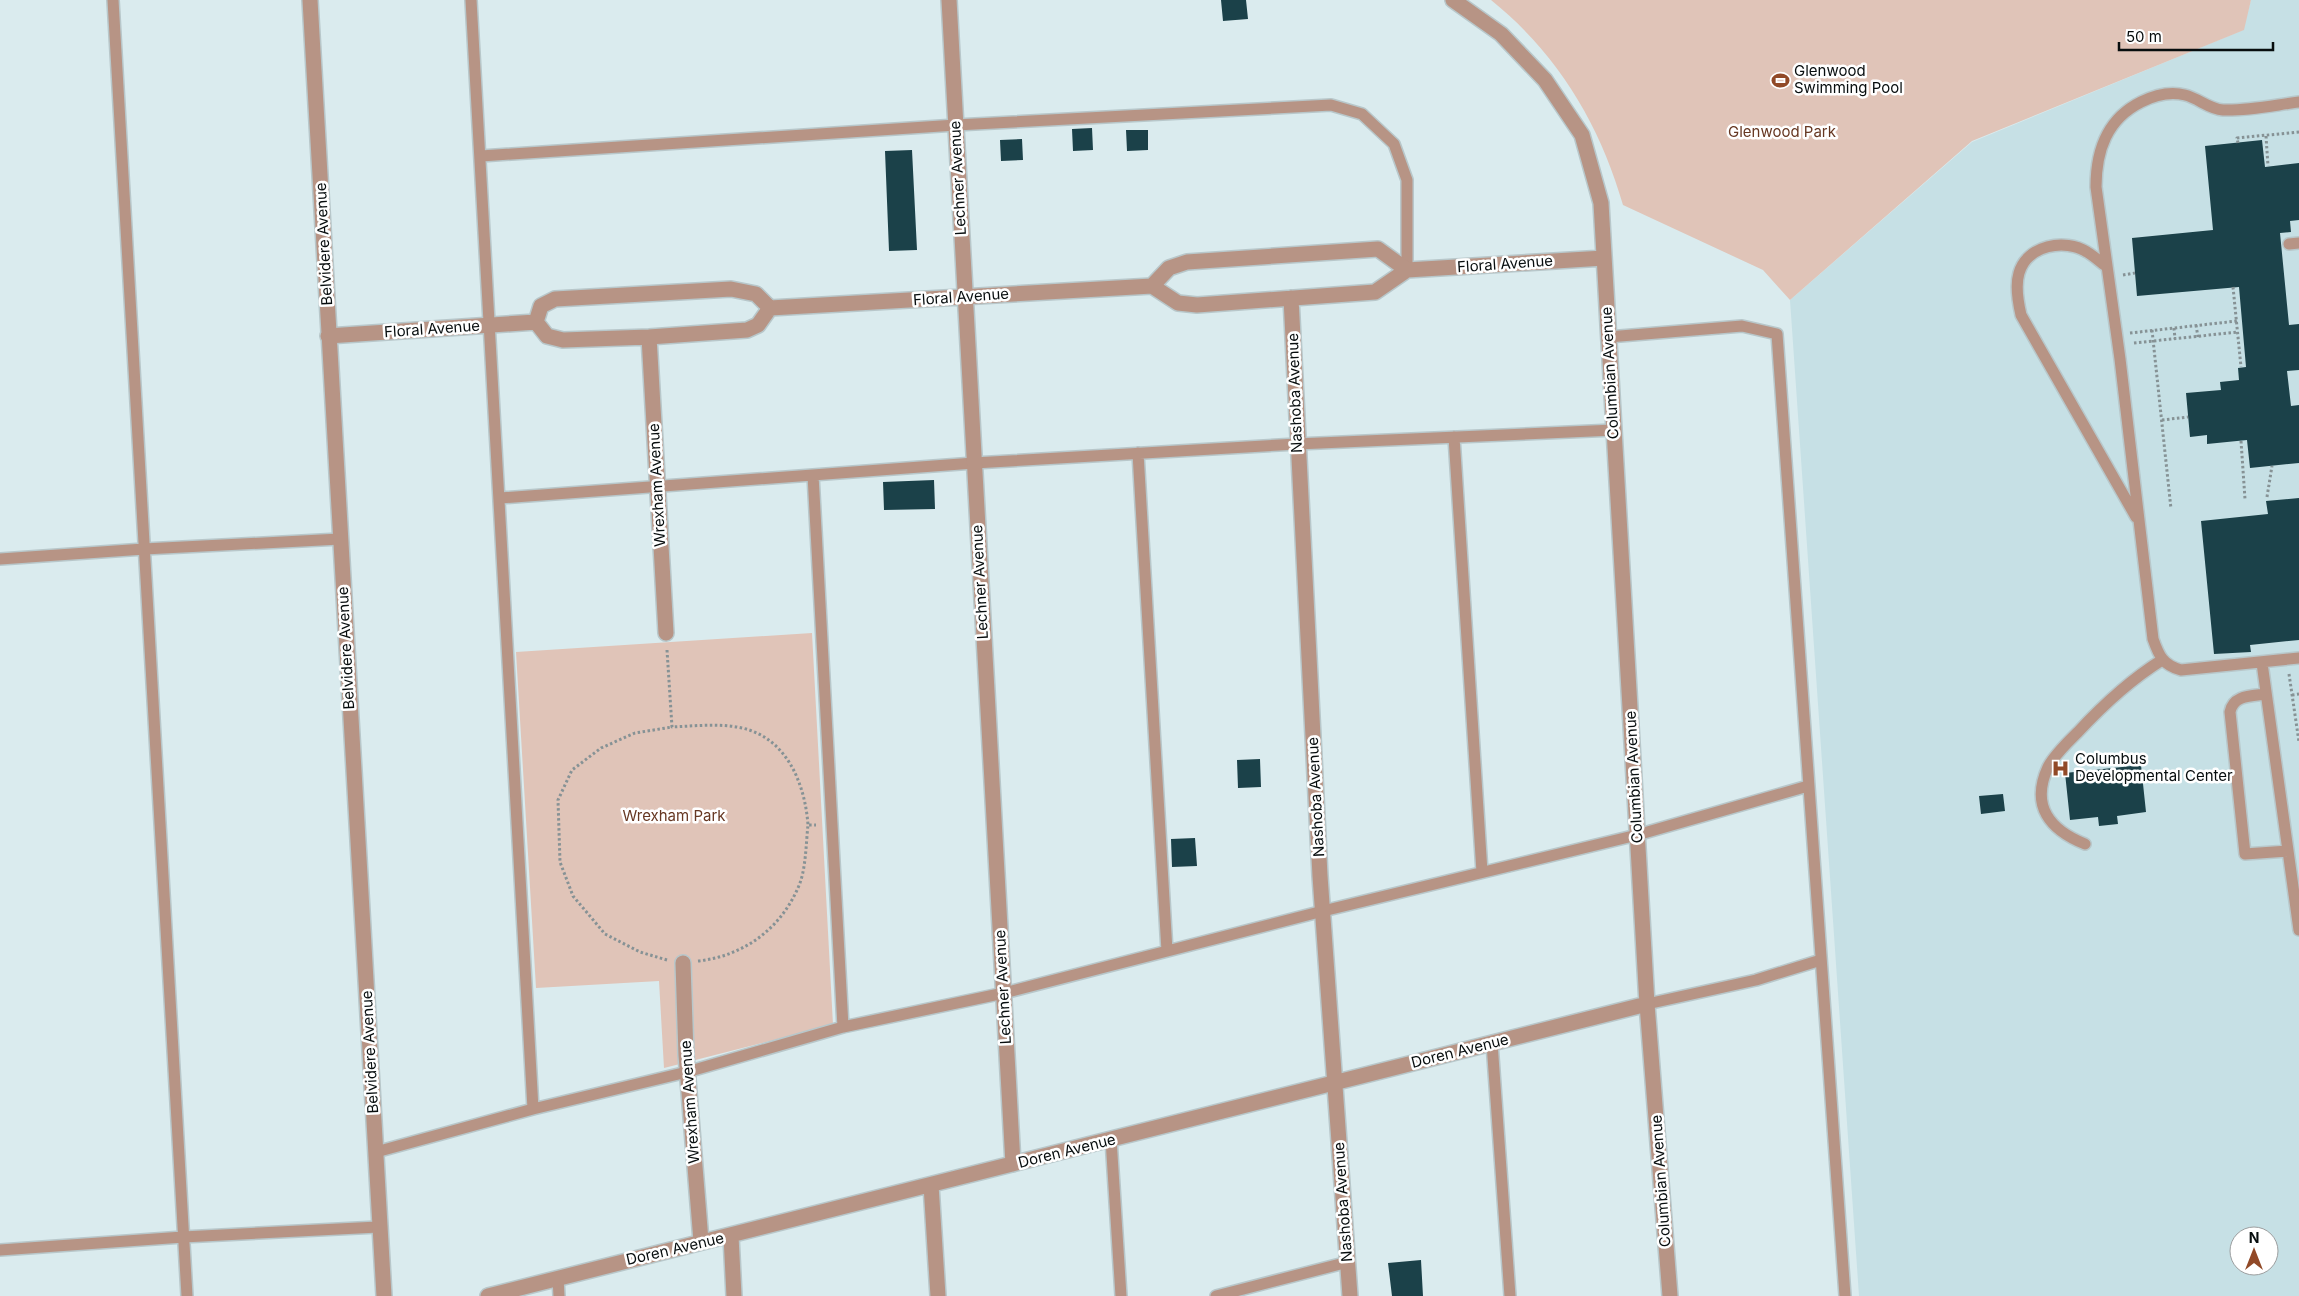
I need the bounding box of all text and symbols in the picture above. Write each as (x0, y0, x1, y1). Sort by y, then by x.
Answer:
scale bar (2119, 20, 2273, 52)
text: 50 m (2126, 27, 2162, 46)
place label: Glenwood Swimming Pool (1794, 61, 1903, 97)
sports icon: Glenwood Swimming Pool (1770, 70, 1790, 90)
street label: Lechner Avenue (945, 120, 970, 236)
park label: Glenwood Park (1728, 122, 1837, 141)
street label: Belvidere Avenue (311, 182, 336, 306)
street label: Floral Avenue (1456, 251, 1554, 276)
street label: Floral Avenue (912, 284, 1010, 309)
street label: Columbian Avenue (1597, 306, 1622, 440)
street label: Floral Avenue (383, 316, 481, 341)
street label: Nashoba Avenue (1283, 333, 1306, 453)
street label: Wrexham Avenue (644, 423, 669, 547)
street label: Lechner Avenue (967, 524, 992, 640)
street label: Belvidere Avenue (333, 586, 358, 710)
street label: Columbian Avenue (1621, 710, 1646, 844)
street label: Nashoba Avenue (1303, 737, 1328, 858)
place label: Columbus Developmental Center (2075, 749, 2233, 785)
hospital icon: Columbus Developmental Center (2051, 758, 2071, 778)
park label: Wrexham Park (622, 806, 726, 825)
street label: Lechner Avenue (990, 929, 1015, 1045)
street label: Belvidere Avenue (357, 990, 382, 1114)
street label: Doren Avenue (1409, 1029, 1511, 1072)
street label: Wrexham Avenue (676, 1040, 703, 1164)
street label: Columbian Avenue (1646, 1114, 1675, 1248)
street label: Doren Avenue (1016, 1129, 1118, 1172)
street label: Nashoba Avenue (1329, 1141, 1356, 1263)
north arrow (2229, 1226, 2279, 1276)
street label: Doren Avenue (624, 1228, 726, 1269)
text: N (2249, 1229, 2259, 1246)

